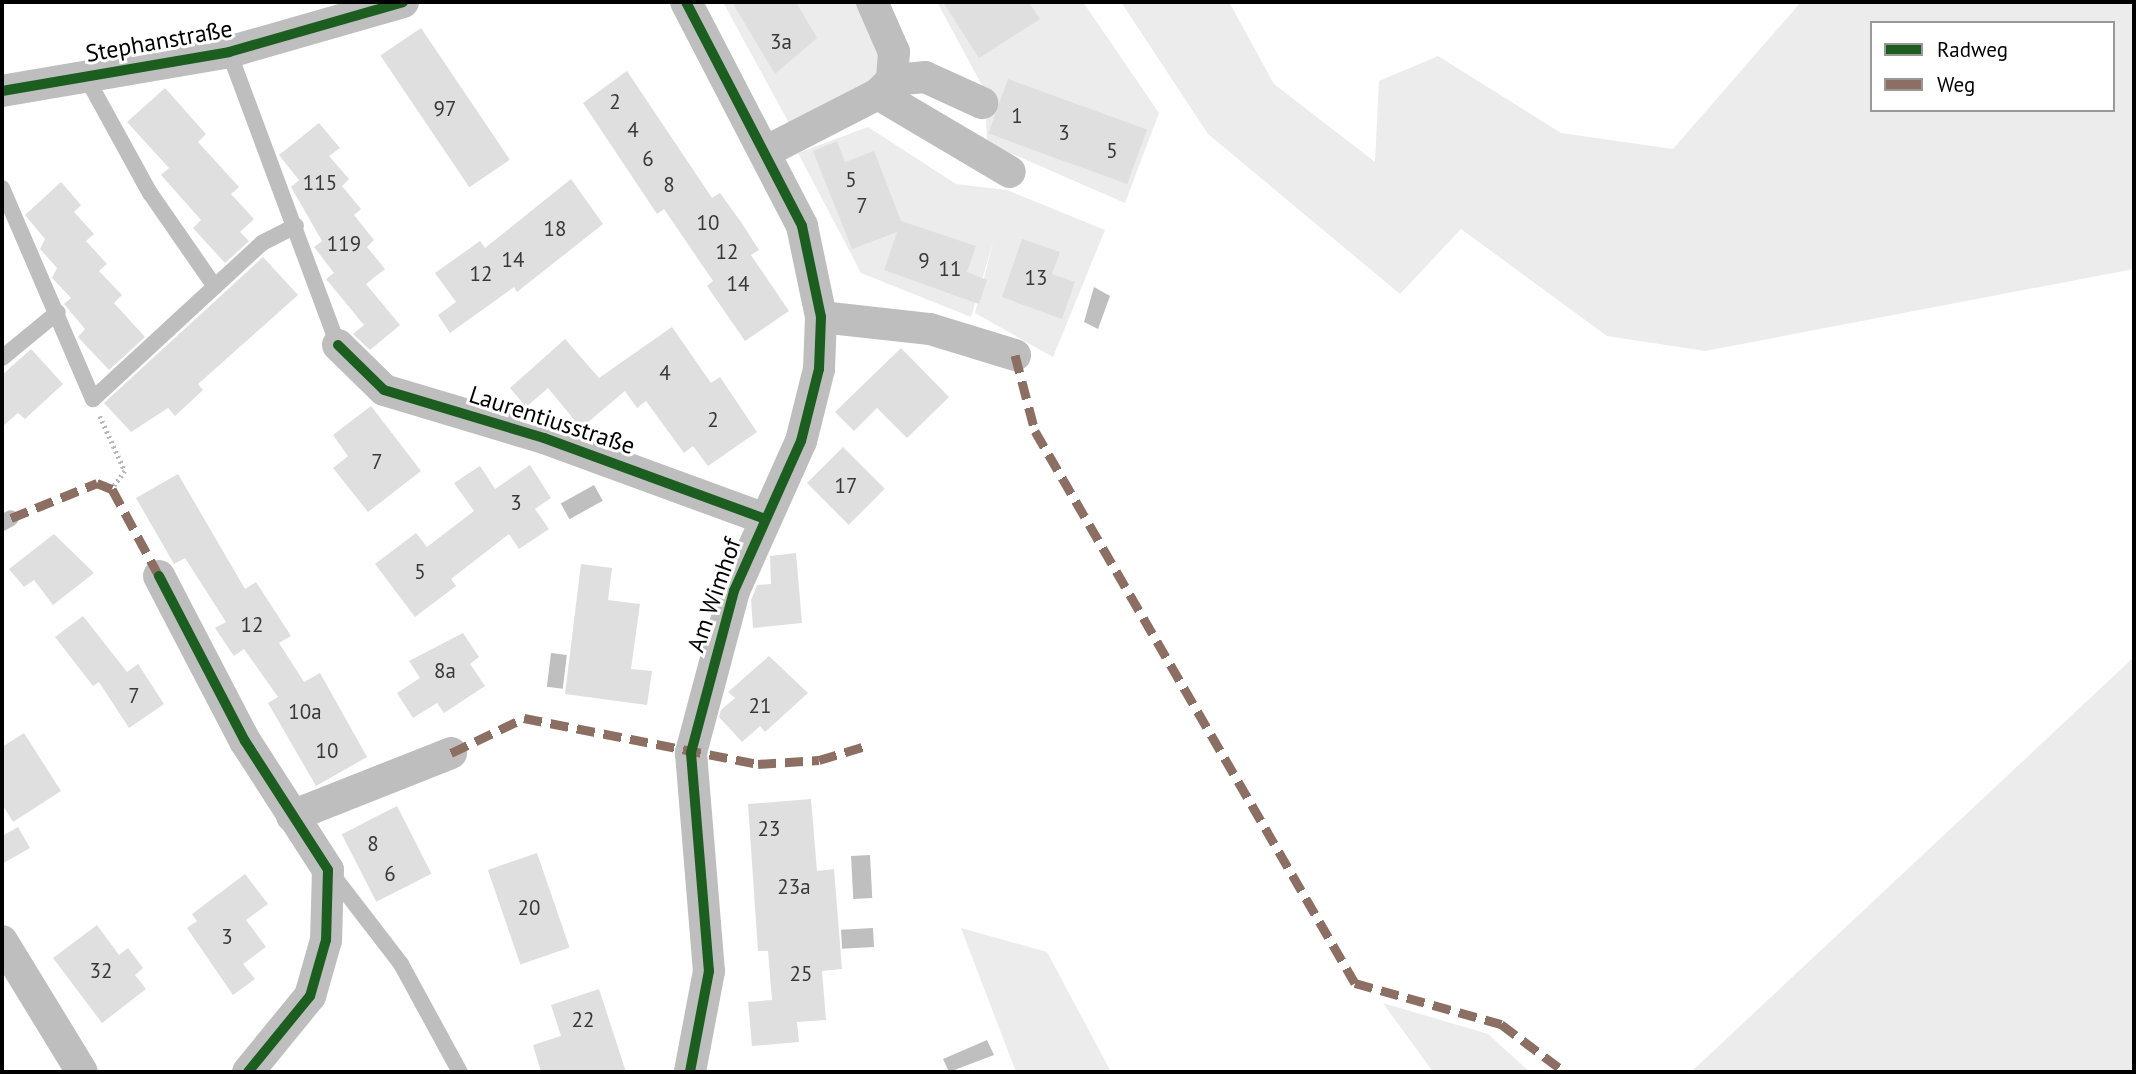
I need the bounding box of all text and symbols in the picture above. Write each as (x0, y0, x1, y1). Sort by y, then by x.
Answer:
street label: Stephanstraße (83, 14, 235, 68)
legend (1870, 21, 2115, 112)
house number: 3a (770, 29, 792, 55)
text: Radweg (1937, 36, 2008, 63)
text: Weg (1937, 71, 1975, 98)
house number: 2 (609, 89, 621, 115)
house number: 97 (434, 96, 456, 122)
house number: 1 (1011, 103, 1023, 129)
house number: 4 (627, 117, 639, 143)
house number: 3 (1058, 120, 1070, 146)
house number: 5 (1106, 138, 1118, 164)
house number: 6 (642, 146, 654, 172)
house number: 5 (845, 167, 857, 193)
house number: 115 (303, 170, 337, 196)
house number: 8 (663, 172, 675, 198)
house number: 7 (856, 193, 868, 219)
house number: 10 (697, 210, 719, 236)
house number: 18 (544, 216, 566, 242)
house number: 119 (327, 231, 361, 257)
house number: 12 (716, 239, 738, 265)
house number: 14 (502, 247, 524, 273)
house number: 9 (918, 248, 930, 274)
house number: 11 (939, 256, 961, 282)
house number: 12 (470, 261, 492, 287)
house number: 13 (1025, 265, 1047, 291)
house number: 14 (727, 271, 749, 297)
house number: 4 (659, 360, 671, 386)
street label: Laurentiusstraße (465, 380, 639, 460)
house number: 2 (707, 407, 719, 433)
house number: 7 (371, 449, 383, 475)
house number: 17 (835, 473, 857, 499)
house number: 3 (510, 490, 522, 516)
street label: Am Wimhof (681, 534, 747, 656)
house number: 5 (414, 559, 426, 585)
house number: 12 (241, 612, 263, 638)
house number: 8a (434, 658, 456, 684)
house number: 7 (128, 683, 140, 709)
house number: 21 (749, 693, 771, 719)
house number: 10a (288, 699, 322, 725)
house number: 10 (316, 738, 338, 764)
house number: 23 (758, 816, 780, 842)
house number: 8 (367, 831, 379, 857)
house number: 6 (384, 861, 396, 887)
house number: 23a (777, 874, 811, 900)
house number: 20 (518, 895, 540, 921)
house number: 3 (221, 924, 233, 950)
house number: 32 (90, 958, 112, 984)
house number: 25 (790, 961, 812, 987)
house number: 22 (572, 1007, 594, 1033)

